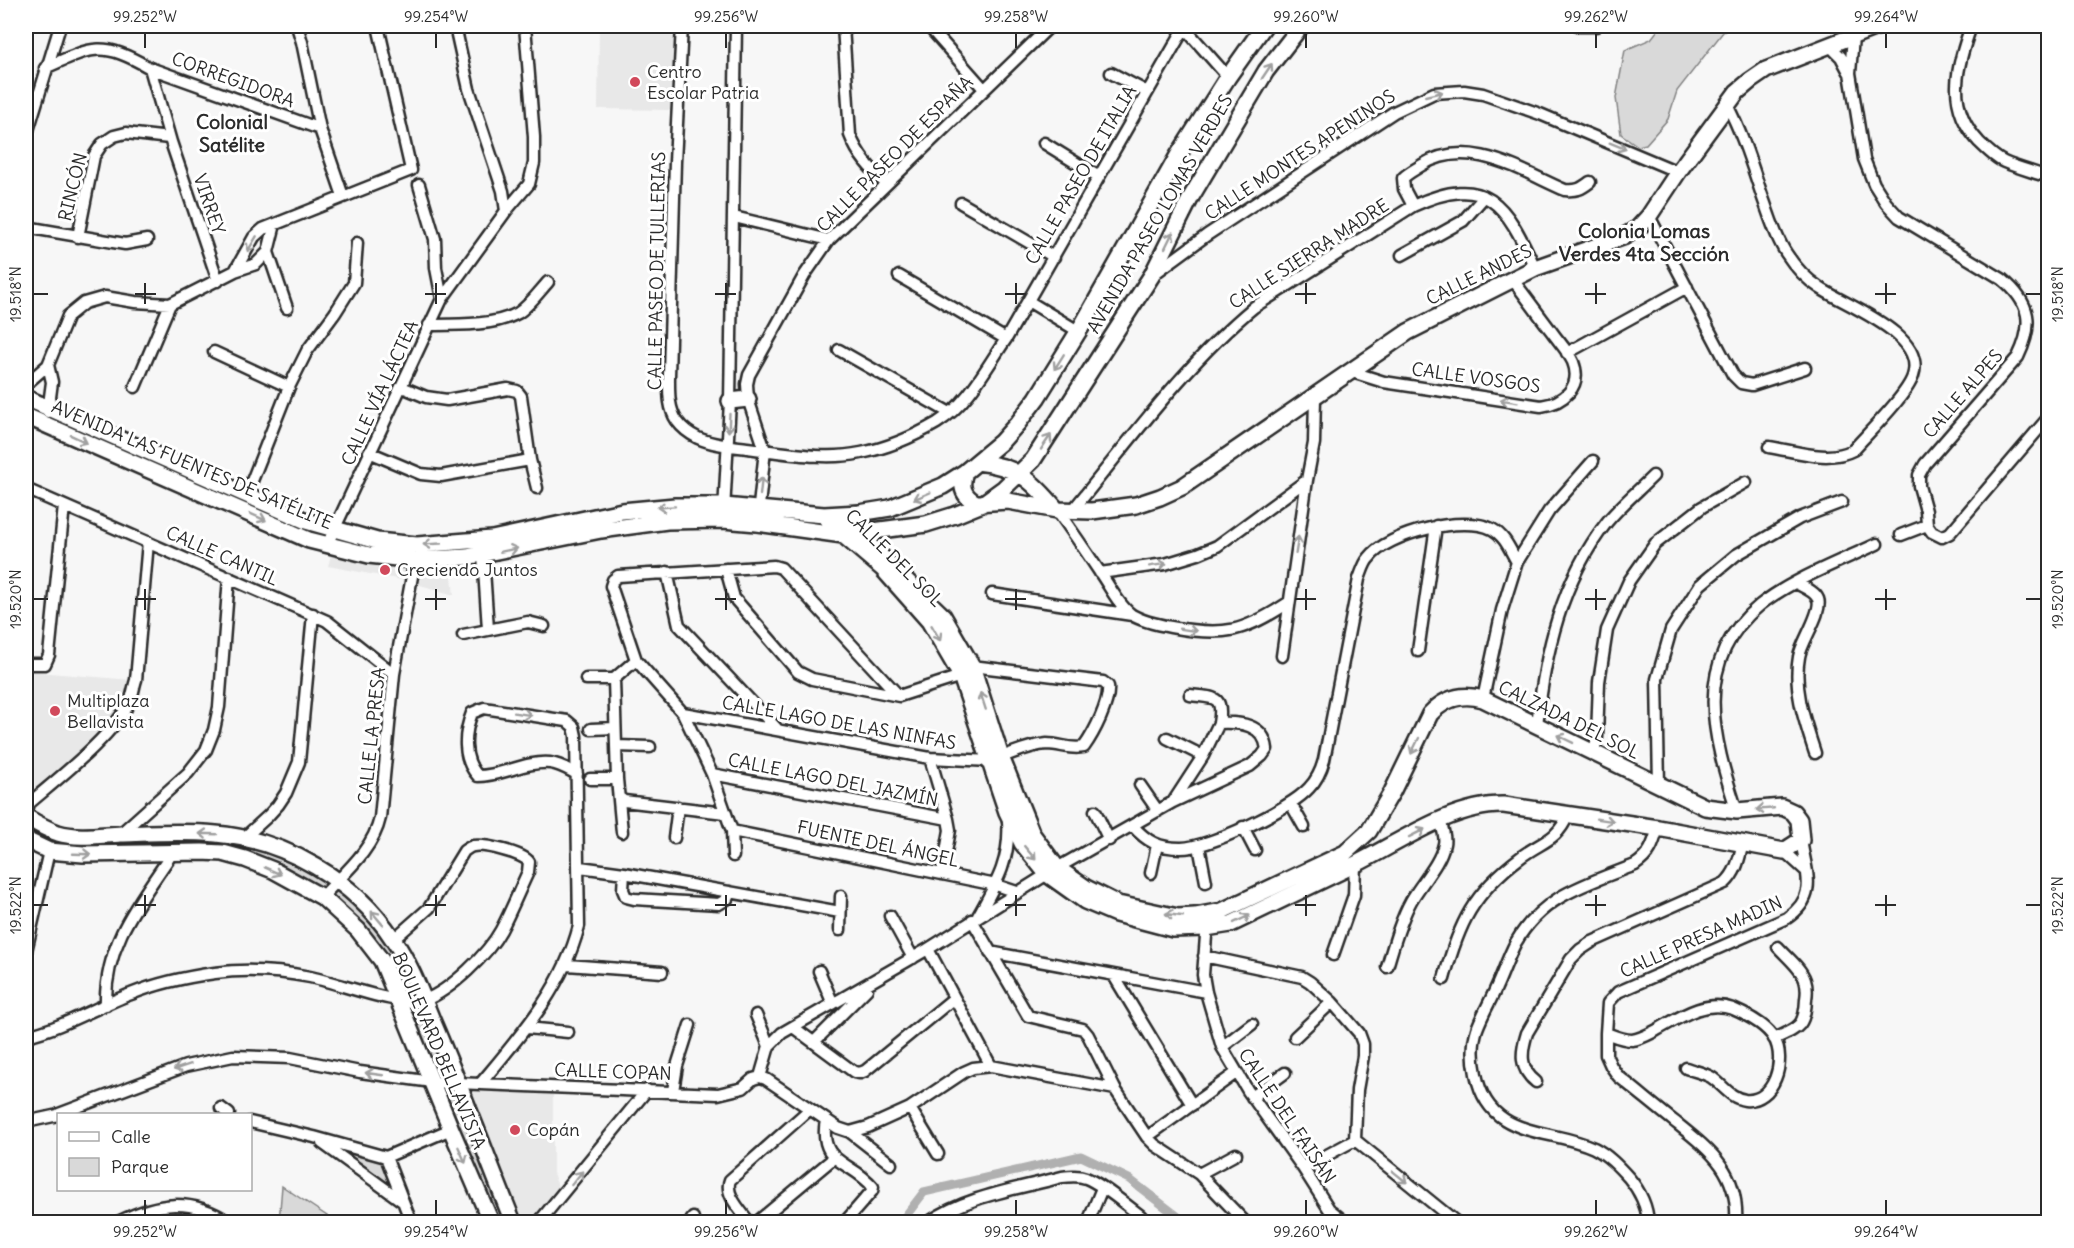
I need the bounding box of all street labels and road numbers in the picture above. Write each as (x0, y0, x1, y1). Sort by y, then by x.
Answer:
street label: CORREGIDORA (169, 47, 298, 112)
street label: CALLE PASEO DE ESPAÑA (811, 70, 978, 237)
street label: CALLE PASEO DE ITALIA (1020, 81, 1141, 268)
street label: CALLE MONTES APENINOS (1200, 84, 1399, 225)
street label: AVENIDA PASEO LOMAS VERDES (1082, 90, 1238, 337)
street label: RINCÓN (53, 150, 92, 223)
street label: CALLE PASEO DE TULLERIAS (643, 152, 670, 390)
street label: VIRREY (188, 171, 231, 237)
street label: CALLE SIERRA MADRE (1224, 193, 1393, 314)
street label: CALLE ANDES (1422, 239, 1536, 310)
street label: CALLE VÍA LÁCTEA (336, 317, 423, 469)
street label: CALLE ALPES (1918, 344, 2008, 443)
street label: CALLE VOSGOS (1410, 357, 1542, 398)
street label: AVENIDA LAS FUENTES DE SATÉLITE (48, 395, 336, 534)
street label: CALLE DEL SOL (841, 504, 948, 612)
street label: CALLE CANTIL (162, 520, 282, 591)
street label: CALLE LA PRESA (353, 666, 390, 806)
street label: CALZADA DEL SOL (1495, 675, 1644, 764)
street label: CALLE LAGO DE LAS NINFAS (720, 691, 958, 754)
street label: CALLE LAGO DEL JAZMÍN (726, 748, 940, 811)
street label: FUENTE DEL ÁNGEL (795, 815, 961, 872)
street label: CALLE PRESA MADIN (1616, 890, 1786, 983)
street label: BOULEVARD BELLAVISTA (388, 949, 491, 1153)
street label: CALLE DEL FAISÁN (1234, 1044, 1341, 1188)
street label: CALLE COPAN (554, 1058, 672, 1085)

